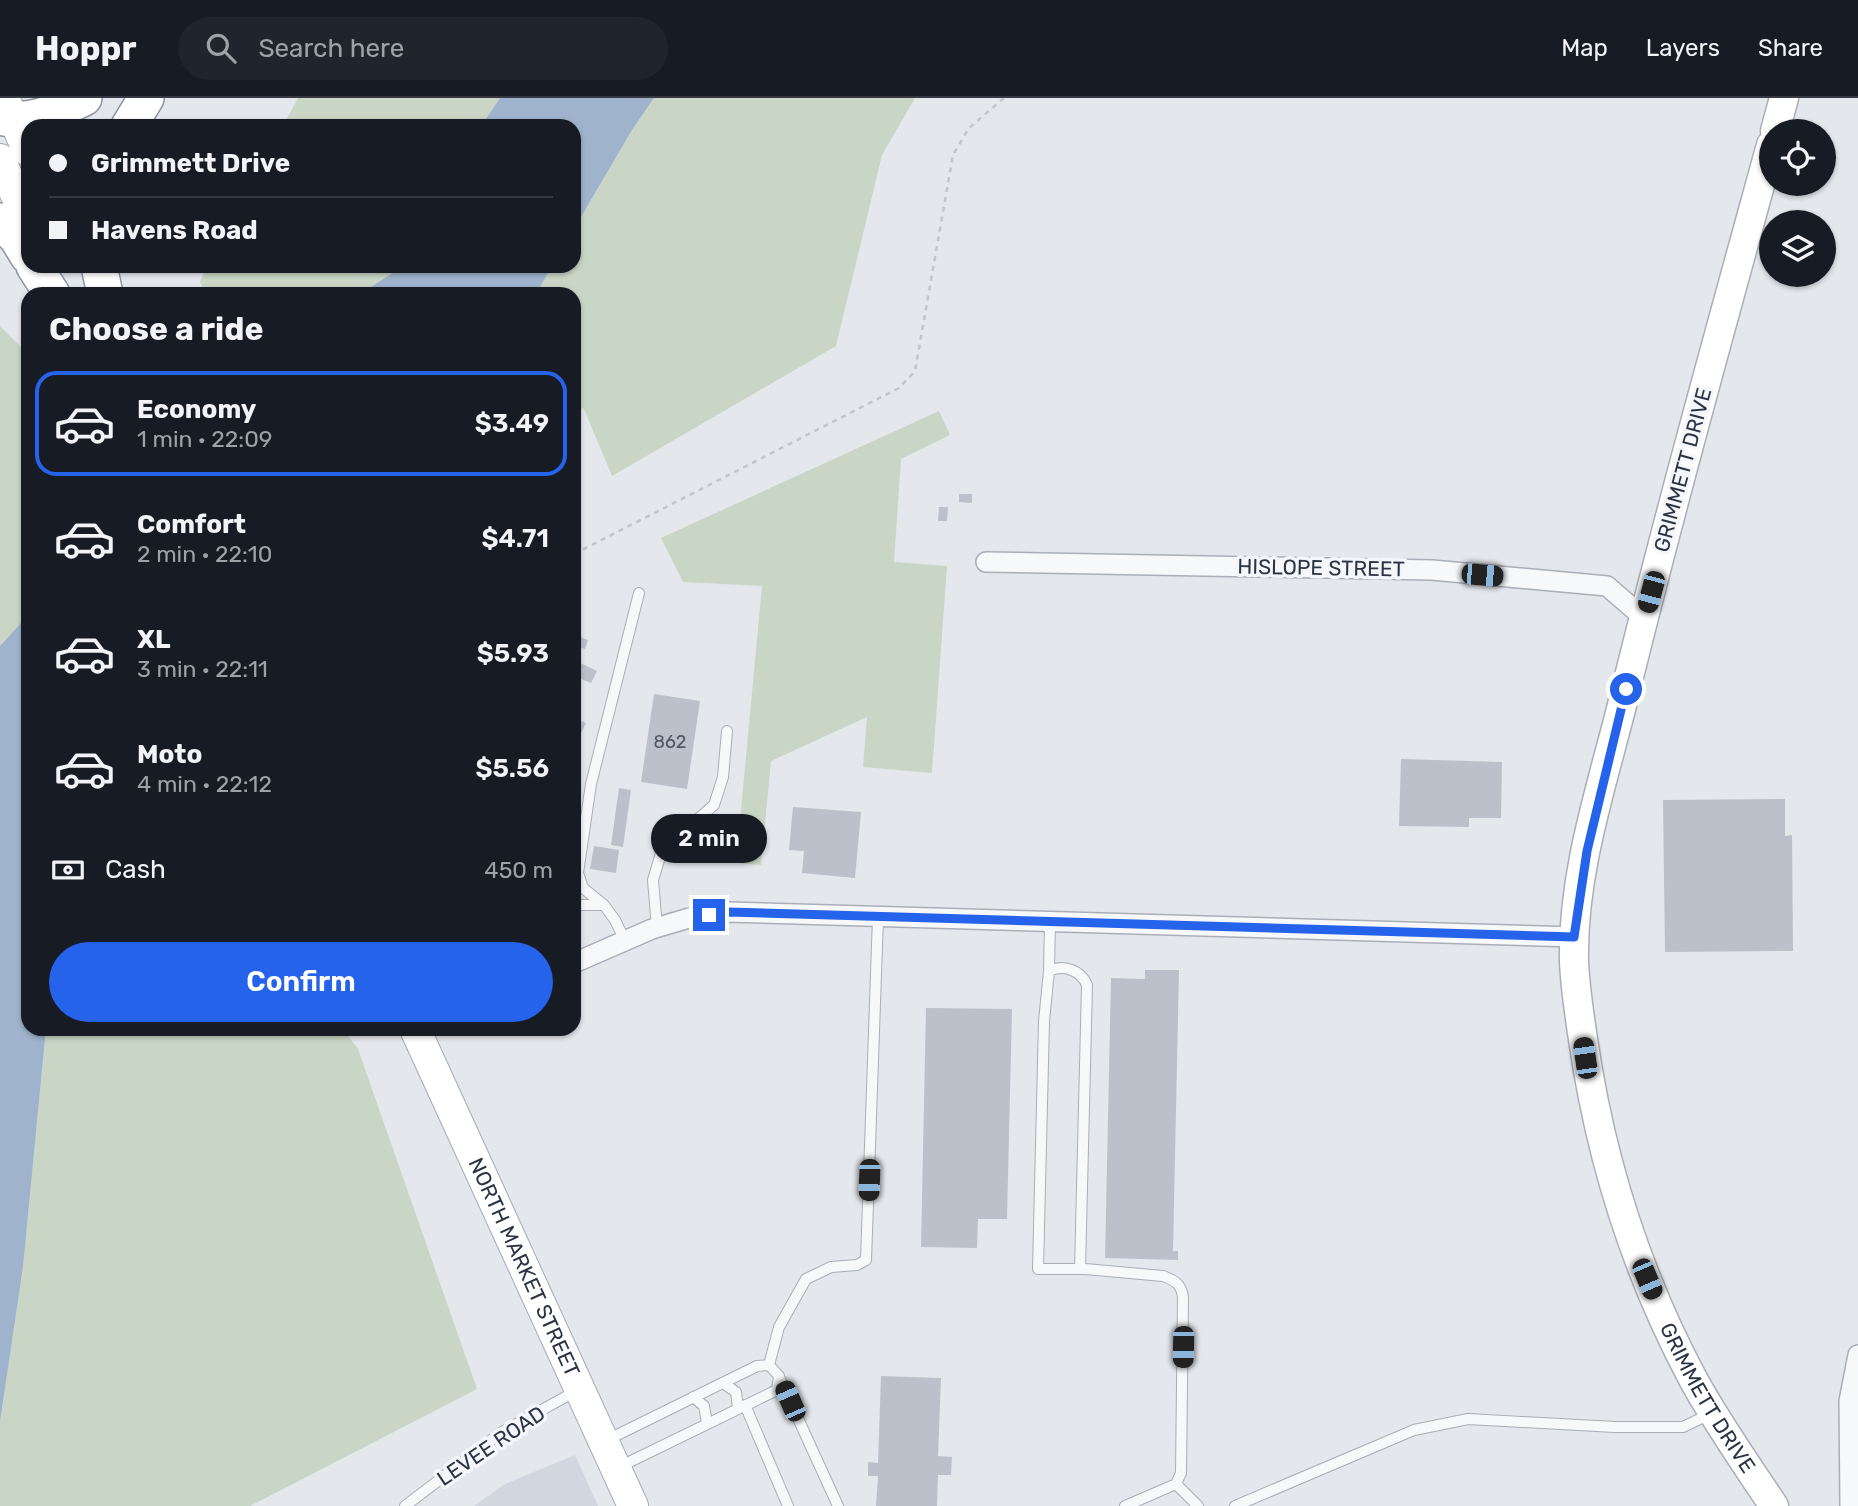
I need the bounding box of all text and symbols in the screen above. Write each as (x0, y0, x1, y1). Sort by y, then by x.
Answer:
search box (178, 17, 668, 80)
text: Hoppr (35, 29, 136, 68)
icon: search (202, 29, 240, 67)
text: Search here (258, 33, 404, 64)
text: Map (1561, 34, 1608, 62)
text: Layers (1646, 34, 1720, 62)
text: Share (1758, 34, 1823, 62)
map controls (1759, 119, 1836, 287)
button: locate (1759, 119, 1836, 196)
text: Grimmett Drive (91, 148, 290, 179)
button: layers (1759, 210, 1836, 287)
text: Havens Road (91, 215, 258, 246)
text: Choose a ride (49, 310, 263, 348)
street label: GRIMMETT DRIVE (1649, 385, 1716, 555)
icon: car (53, 392, 116, 455)
text: Economy (137, 394, 256, 425)
text: $3.49 (475, 408, 549, 439)
text: 1 min · 22:09 (137, 425, 272, 453)
icon: car (53, 507, 116, 570)
text: Comfort (137, 509, 246, 540)
text: $4.71 (482, 523, 549, 554)
text: 2 min · 22:10 (137, 540, 272, 568)
street label: HISLOPE STREET (1237, 554, 1405, 581)
car (1461, 563, 1504, 587)
car (1636, 569, 1667, 615)
icon: car (53, 622, 116, 685)
text: XL (137, 624, 170, 655)
text: $5.93 (477, 638, 549, 669)
text: 3 min · 22:11 (137, 655, 268, 683)
route start (1610, 673, 1642, 705)
house number: 862 (654, 731, 686, 753)
icon: car (53, 737, 116, 800)
text: Moto (137, 739, 202, 770)
text: $5.56 (475, 753, 549, 784)
text: 4 min · 22:12 (137, 770, 272, 798)
callout: 2 min (651, 814, 767, 862)
text: 2 min (678, 824, 740, 852)
icon: cash (49, 851, 87, 889)
text: Cash (105, 854, 166, 885)
text: 450 m (484, 856, 553, 884)
route end (693, 899, 725, 931)
button: Confirm (49, 942, 553, 1022)
car (1572, 1036, 1599, 1080)
street label: NORTH MARKET STREET (464, 1154, 585, 1380)
car (858, 1159, 881, 1201)
car (1630, 1256, 1665, 1302)
street label: GRIMMETT DRIVE (1655, 1319, 1761, 1477)
car (1173, 1326, 1194, 1368)
car (772, 1378, 809, 1424)
street label: LEVEE ROAD (432, 1400, 550, 1491)

